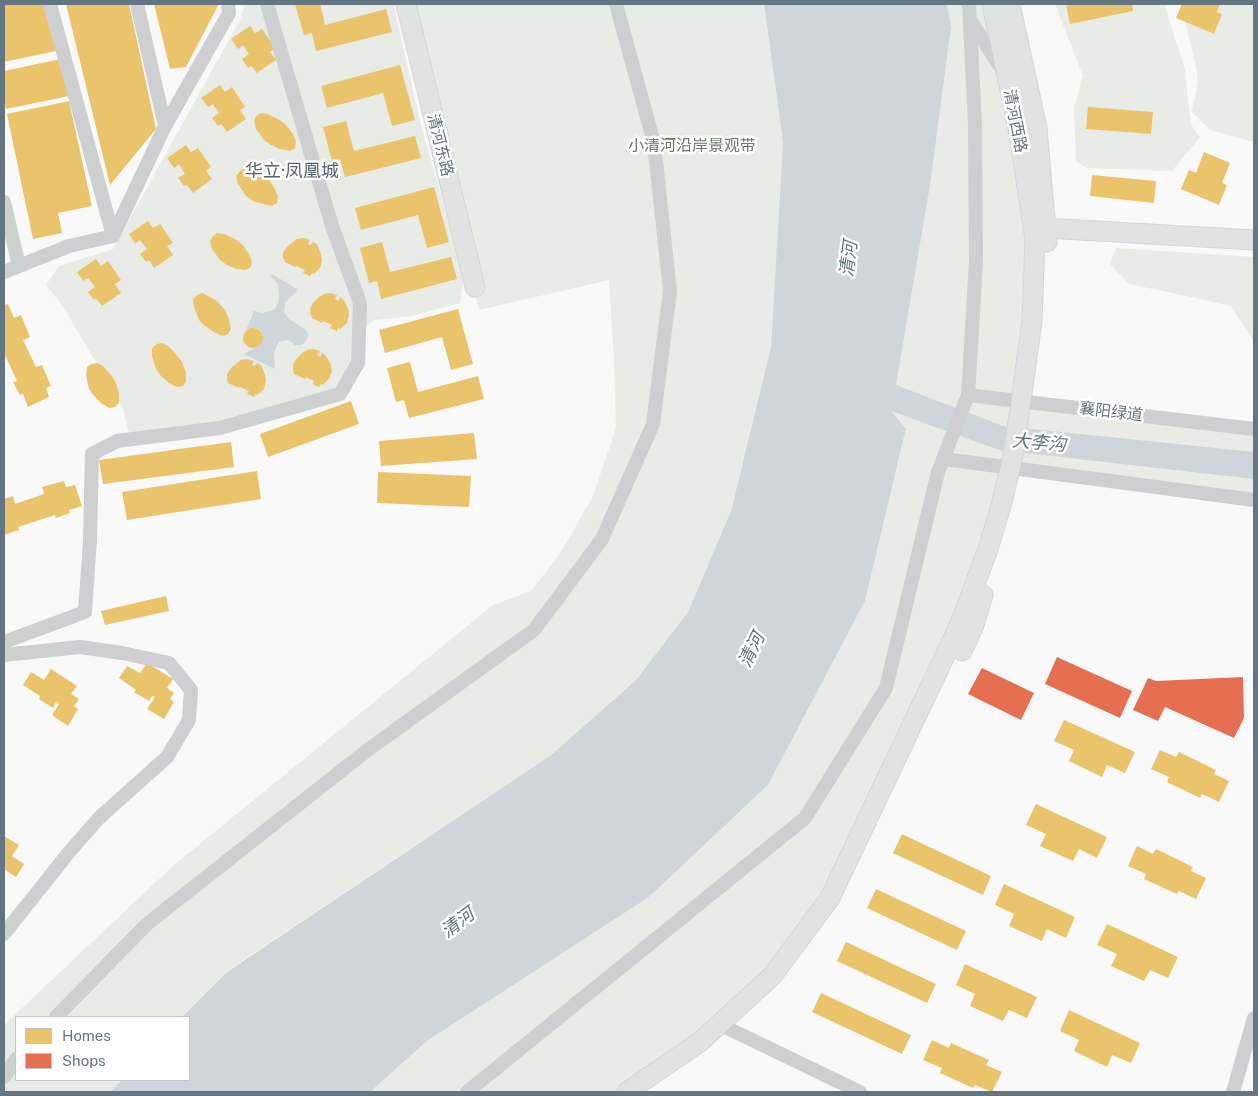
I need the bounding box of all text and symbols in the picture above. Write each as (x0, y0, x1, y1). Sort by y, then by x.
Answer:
street label: 清河西路 (999, 88, 1031, 154)
street label: 清河东路 (423, 112, 457, 178)
park label: 小清河沿岸景观带 (628, 136, 756, 156)
district label: 华立·凤凰城 (245, 160, 339, 182)
water label: 清河 (836, 240, 862, 278)
street label: 襄阳绿道 (1078, 399, 1144, 425)
water label: 大李沟 (1011, 430, 1067, 456)
water label: 清河 (734, 629, 770, 671)
water label: 清河 (437, 904, 479, 942)
legend (15, 1016, 190, 1081)
text: Homes (62, 1027, 111, 1044)
text: Shops (62, 1052, 106, 1069)

